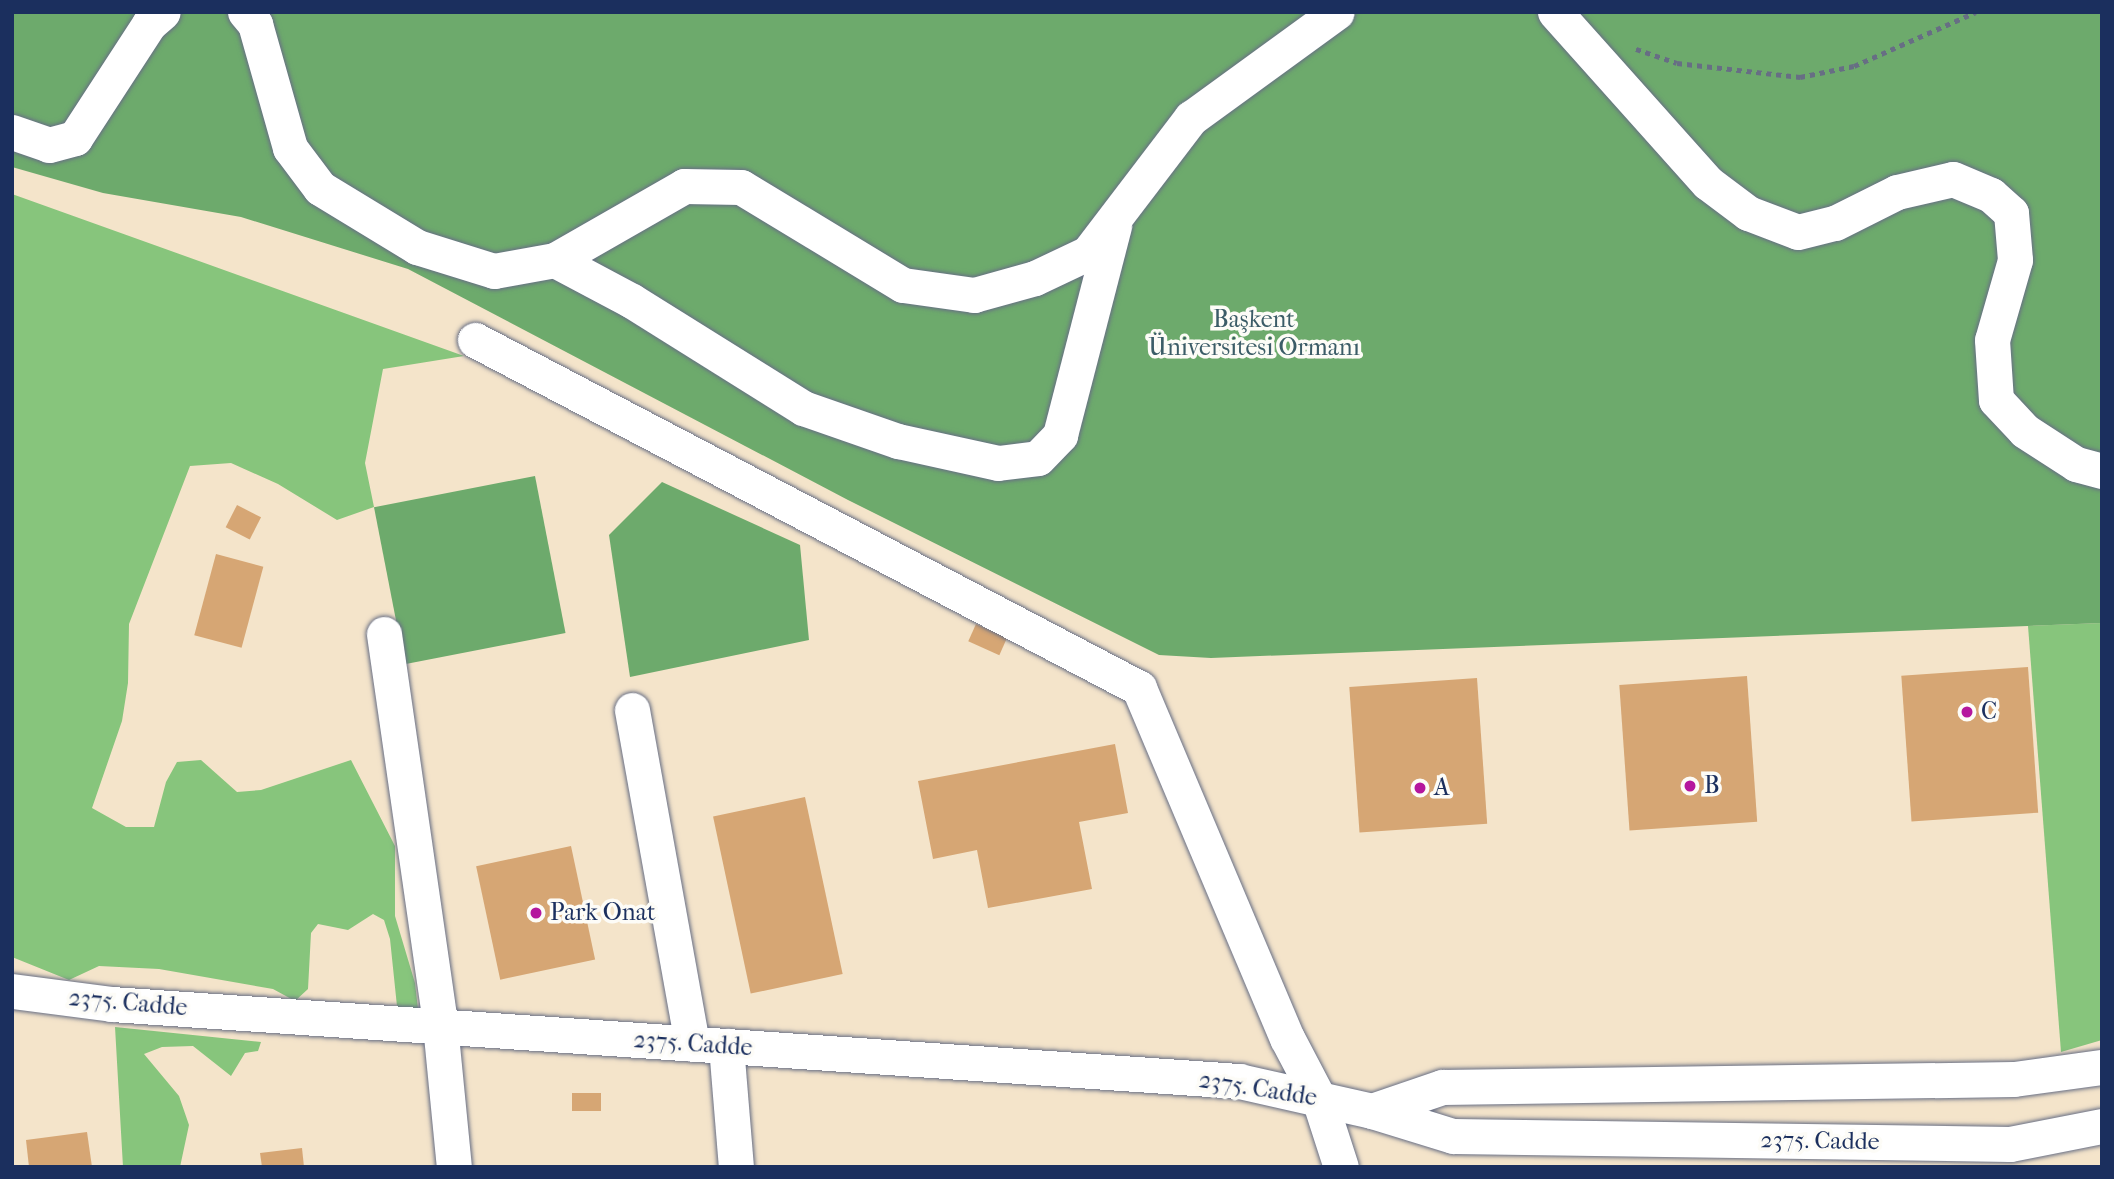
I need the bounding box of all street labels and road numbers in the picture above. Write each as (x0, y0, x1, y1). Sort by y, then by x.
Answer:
street label: 2375. Cadde (67, 983, 189, 1023)
street label: 2375. Cadde (633, 1025, 753, 1063)
street label: 2375. Cadde (1197, 1065, 1319, 1113)
street label: 2375. Cadde (1760, 1126, 1880, 1156)

